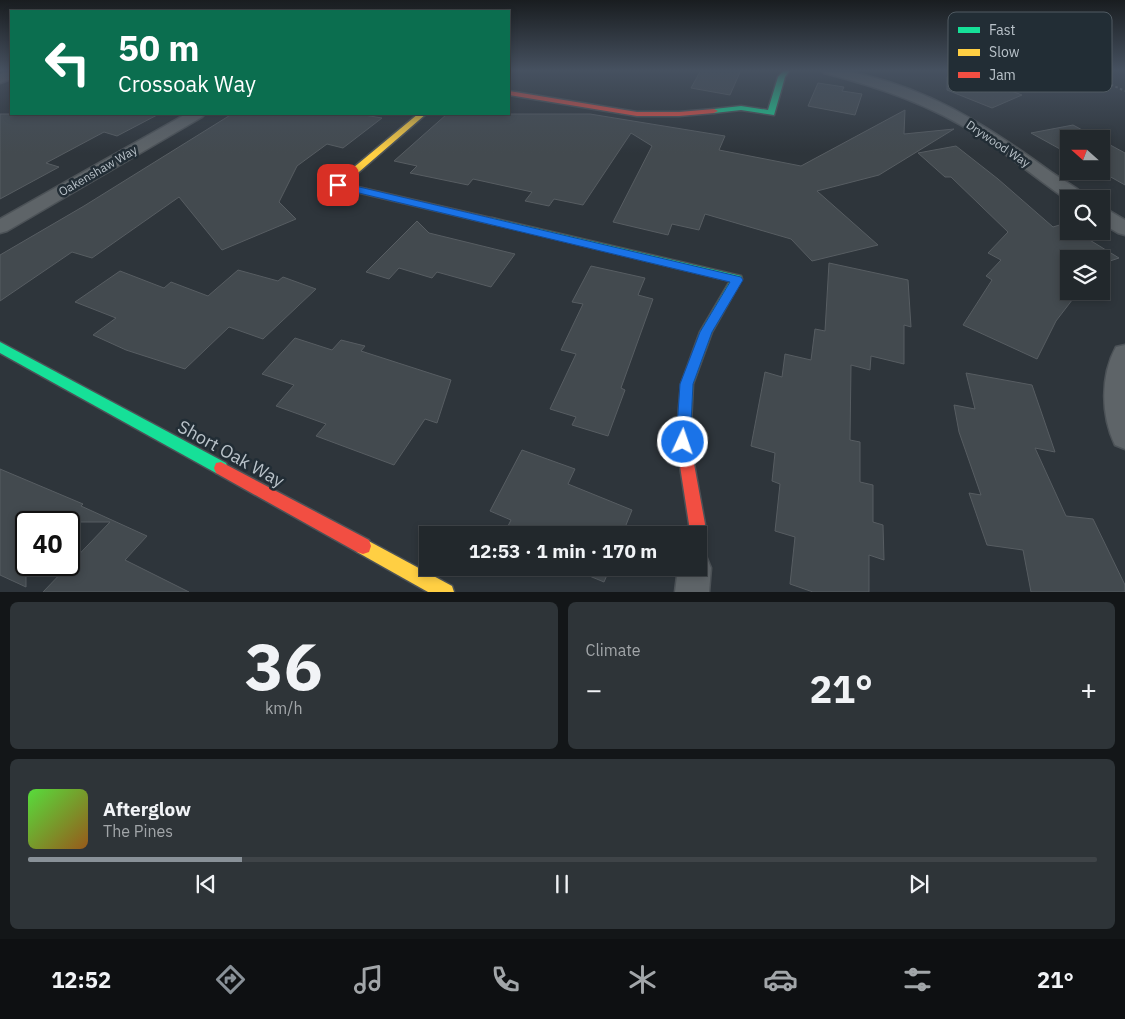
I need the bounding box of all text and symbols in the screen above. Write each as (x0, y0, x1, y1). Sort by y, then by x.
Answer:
legend (948, 12, 1112, 92)
text: Fast (989, 21, 1015, 39)
text: 50 m (118, 25, 200, 71)
icon: left (35, 30, 100, 95)
text: Slow (989, 43, 1020, 61)
text: Jam (989, 66, 1016, 84)
text: Crossoak Way (118, 69, 256, 98)
street label: Drywood Way (963, 117, 1033, 170)
north arrow (1060, 130, 1110, 180)
map controls (1060, 130, 1110, 300)
street label: Oakenshaw Way (56, 142, 140, 199)
pin (317, 164, 359, 206)
icon: arrive (324, 171, 352, 199)
button: search (1060, 190, 1110, 240)
button: layers (1060, 250, 1110, 300)
street label: Short Oak Way (174, 415, 289, 492)
position arrow (656, 415, 708, 467)
speed limit sign: 40 (15, 511, 80, 576)
text: 12:53 · 1 min · 170 m (469, 539, 657, 563)
text: 36 (245, 623, 323, 708)
text: Climate (586, 640, 641, 660)
text: 21° (810, 664, 873, 713)
text: − (586, 671, 602, 708)
text: + (1080, 671, 1097, 708)
text: km/h (265, 698, 303, 718)
text: Afterglow (103, 797, 191, 821)
text: The Pines (103, 821, 173, 841)
icon: previous (192, 870, 220, 898)
icon: pause (548, 870, 576, 898)
icon: next (905, 870, 933, 898)
icon: directions (213, 962, 248, 997)
icon: music (351, 962, 386, 997)
icon: phone (488, 962, 523, 997)
icon: climate (625, 962, 660, 997)
icon: car (763, 962, 798, 997)
icon: filters (900, 962, 935, 997)
text: 12:52 (51, 965, 111, 994)
text: 21° (1037, 965, 1074, 994)

